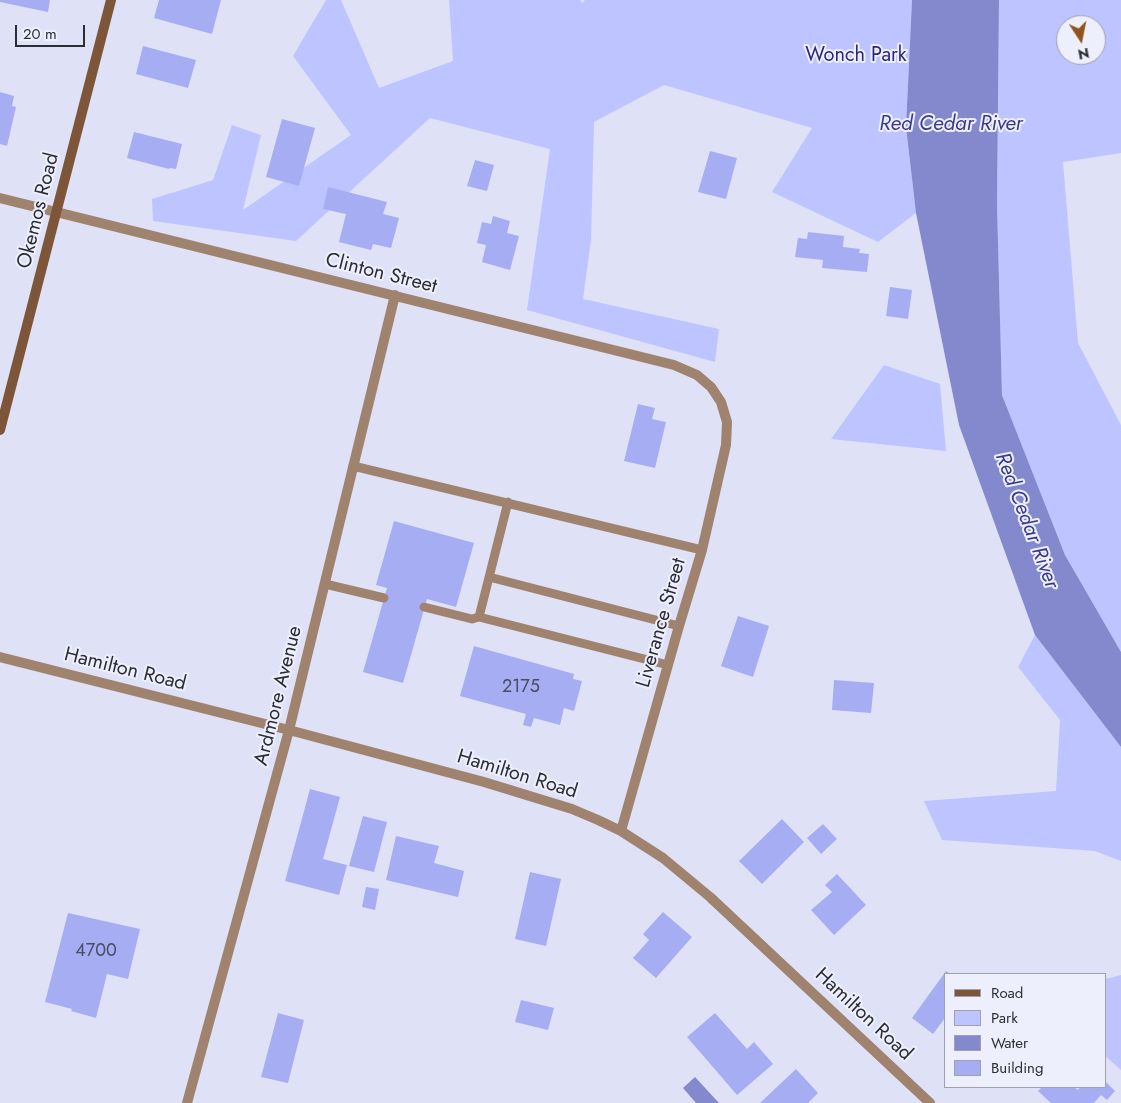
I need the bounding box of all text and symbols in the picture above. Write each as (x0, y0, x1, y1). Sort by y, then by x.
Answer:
scale bar (18, 15, 88, 47)
north arrow (1056, 15, 1106, 65)
text: 20 m (23, 23, 57, 45)
text: N (1076, 43, 1091, 65)
park label: Wonch Park (805, 44, 907, 68)
water label: Red Cedar River (879, 112, 1023, 138)
street label: Okemos Road (13, 151, 65, 271)
street label: Clinton Street (323, 249, 439, 299)
water label: Red Cedar River (988, 449, 1064, 593)
street label: Liverance Street (632, 555, 692, 691)
street label: Ardmore Avenue (250, 624, 308, 768)
street label: Hamilton Road (62, 643, 188, 697)
house number: 2175 (502, 677, 540, 699)
street label: Hamilton Road (454, 745, 580, 805)
house number: 4700 (75, 941, 117, 963)
street label: Hamilton Road (809, 964, 917, 1066)
legend (944, 973, 1106, 1088)
text: Road (991, 982, 1023, 1004)
text: Park (991, 1007, 1018, 1029)
text: Water (991, 1032, 1028, 1054)
text: Building (991, 1057, 1043, 1079)

